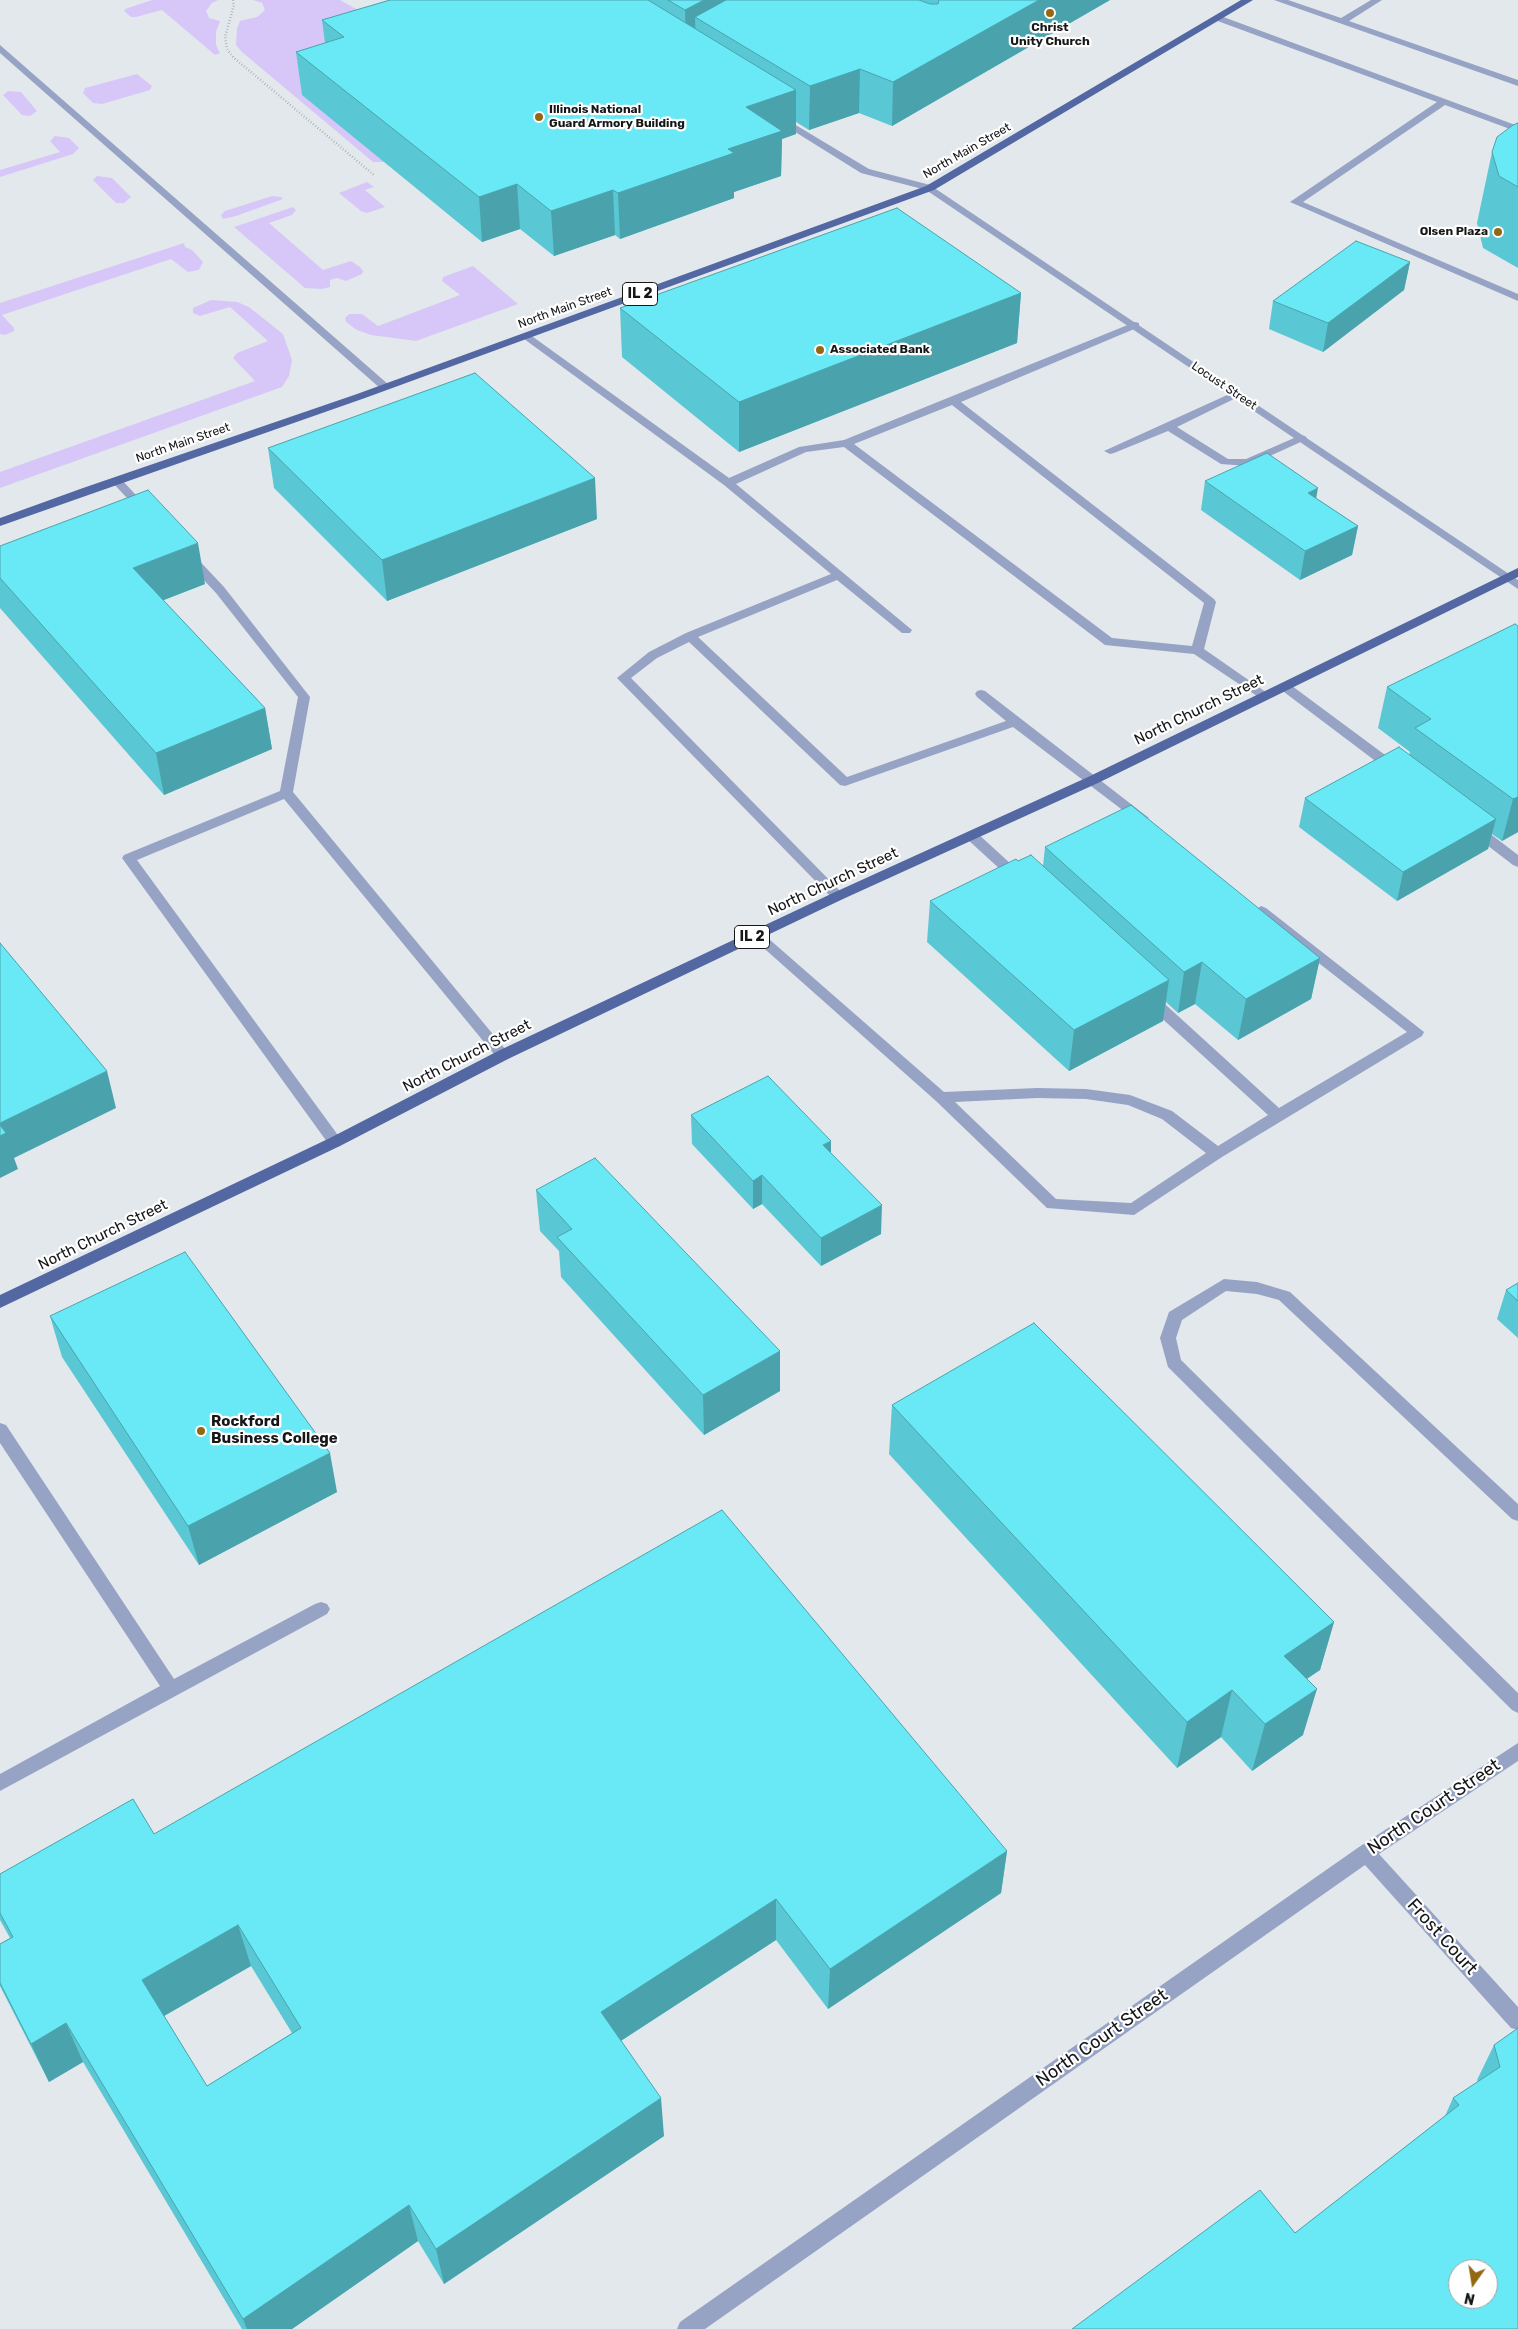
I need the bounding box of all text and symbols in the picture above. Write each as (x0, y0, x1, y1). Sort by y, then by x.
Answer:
marker: Christ Unity Church (1044, 7, 1056, 19)
place label: Christ Unity Church (1010, 21, 1090, 49)
place label: Illinois National Guard Armory Building (549, 103, 685, 131)
marker: Illinois National Guard Armory Building (533, 111, 545, 123)
street label: North Main Street (921, 120, 1013, 182)
place label: Olsen Plaza (1420, 225, 1488, 239)
marker: Olsen Plaza (1492, 226, 1504, 238)
road number: IL 2 (622, 282, 658, 306)
street label: North Main Street (516, 284, 614, 332)
place label: Associated Bank (830, 343, 930, 357)
marker: Associated Bank (814, 344, 826, 356)
street label: Locust Street (1189, 359, 1259, 413)
street label: North Main Street (134, 420, 232, 466)
street label: North Church Street (1131, 671, 1267, 749)
street label: North Church Street (765, 844, 901, 920)
road number: IL 2 (734, 926, 770, 949)
street label: North Church Street (400, 1016, 534, 1096)
street label: North Church Street (35, 1196, 171, 1274)
place label: Rockford Business College (211, 1413, 338, 1448)
marker: Rockford Business College (195, 1425, 207, 1437)
street label: North Court Street (1363, 1755, 1505, 1859)
street label: Frost Court (1402, 1895, 1482, 1979)
street label: North Court Street (1032, 1985, 1172, 2091)
north arrow (1448, 2259, 1498, 2309)
text: N (1463, 2289, 1477, 2308)

